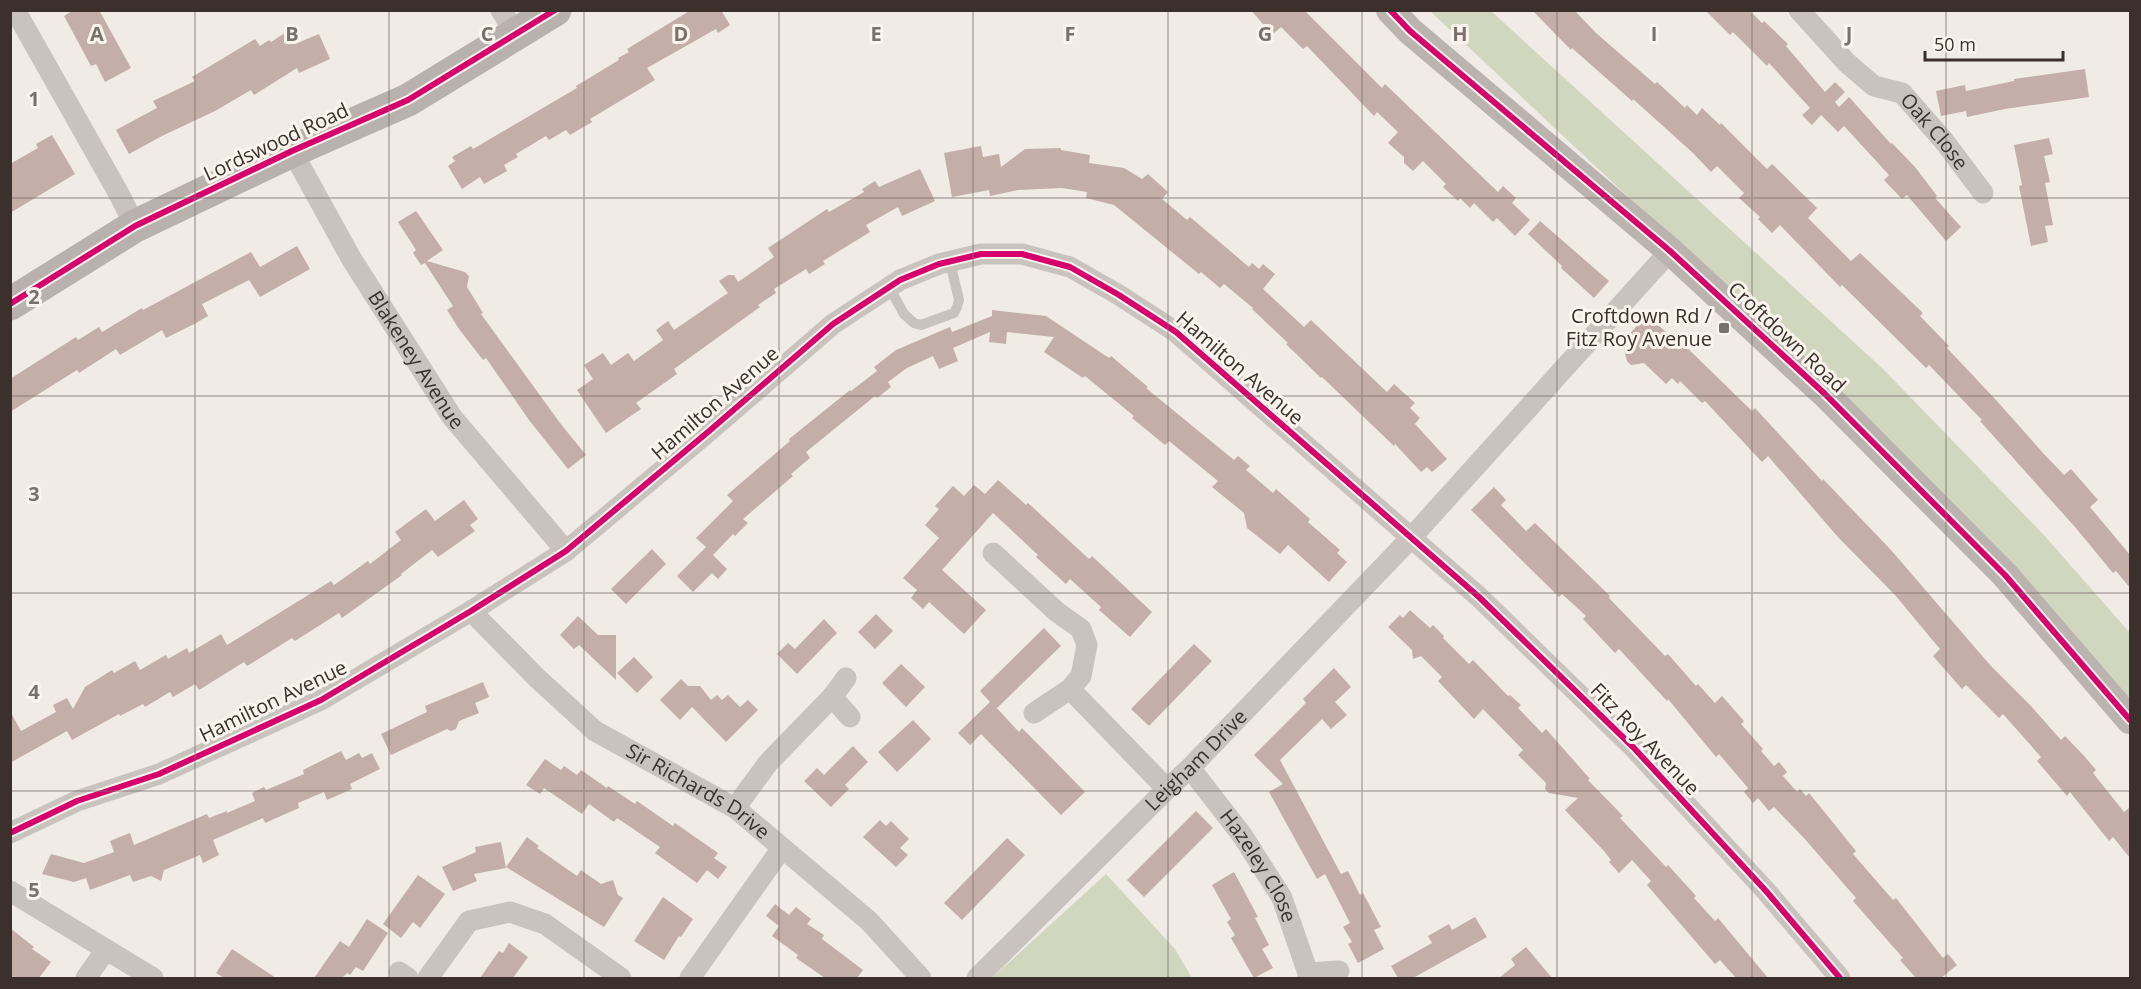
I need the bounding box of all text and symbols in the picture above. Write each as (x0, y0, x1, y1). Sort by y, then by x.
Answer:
text: A (90, 20, 104, 47)
text: B (285, 20, 299, 47)
text: C (481, 20, 494, 47)
text: D (674, 20, 688, 47)
text: E (870, 20, 882, 47)
text: F (1065, 20, 1075, 47)
text: G (1258, 20, 1272, 47)
text: H (1452, 20, 1468, 47)
text: I (1651, 20, 1657, 47)
text: J (1844, 20, 1852, 47)
scale bar (1925, 24, 2063, 62)
text: 50 m (1934, 32, 1976, 56)
text: 1 (28, 85, 40, 112)
street label: Oak Close (1895, 87, 1975, 175)
street label: Lordswood Road (199, 96, 353, 187)
street label: Croftdown Road (1723, 275, 1852, 398)
text: 2 (28, 283, 40, 310)
street label: Blakeney Avenue (362, 285, 470, 435)
place label: Croftdown Rd / Fitz Roy Avenue (1566, 302, 1713, 352)
street label: Hamilton Avenue (1171, 305, 1310, 431)
marker: Croftdown Rd / Fitz Roy Avenue (1717, 321, 1731, 335)
street label: Hamilton Avenue (645, 340, 784, 466)
text: 3 (28, 480, 40, 507)
street label: Hamilton Avenue (195, 653, 351, 748)
street label: Fitz Roy Avenue (1585, 677, 1706, 801)
text: 4 (28, 678, 40, 705)
street label: Leigham Drive (1139, 703, 1253, 816)
street label: Sir Richards Drive (621, 737, 776, 845)
street label: Hazeley Close (1214, 803, 1303, 926)
text: 5 (28, 876, 40, 903)

